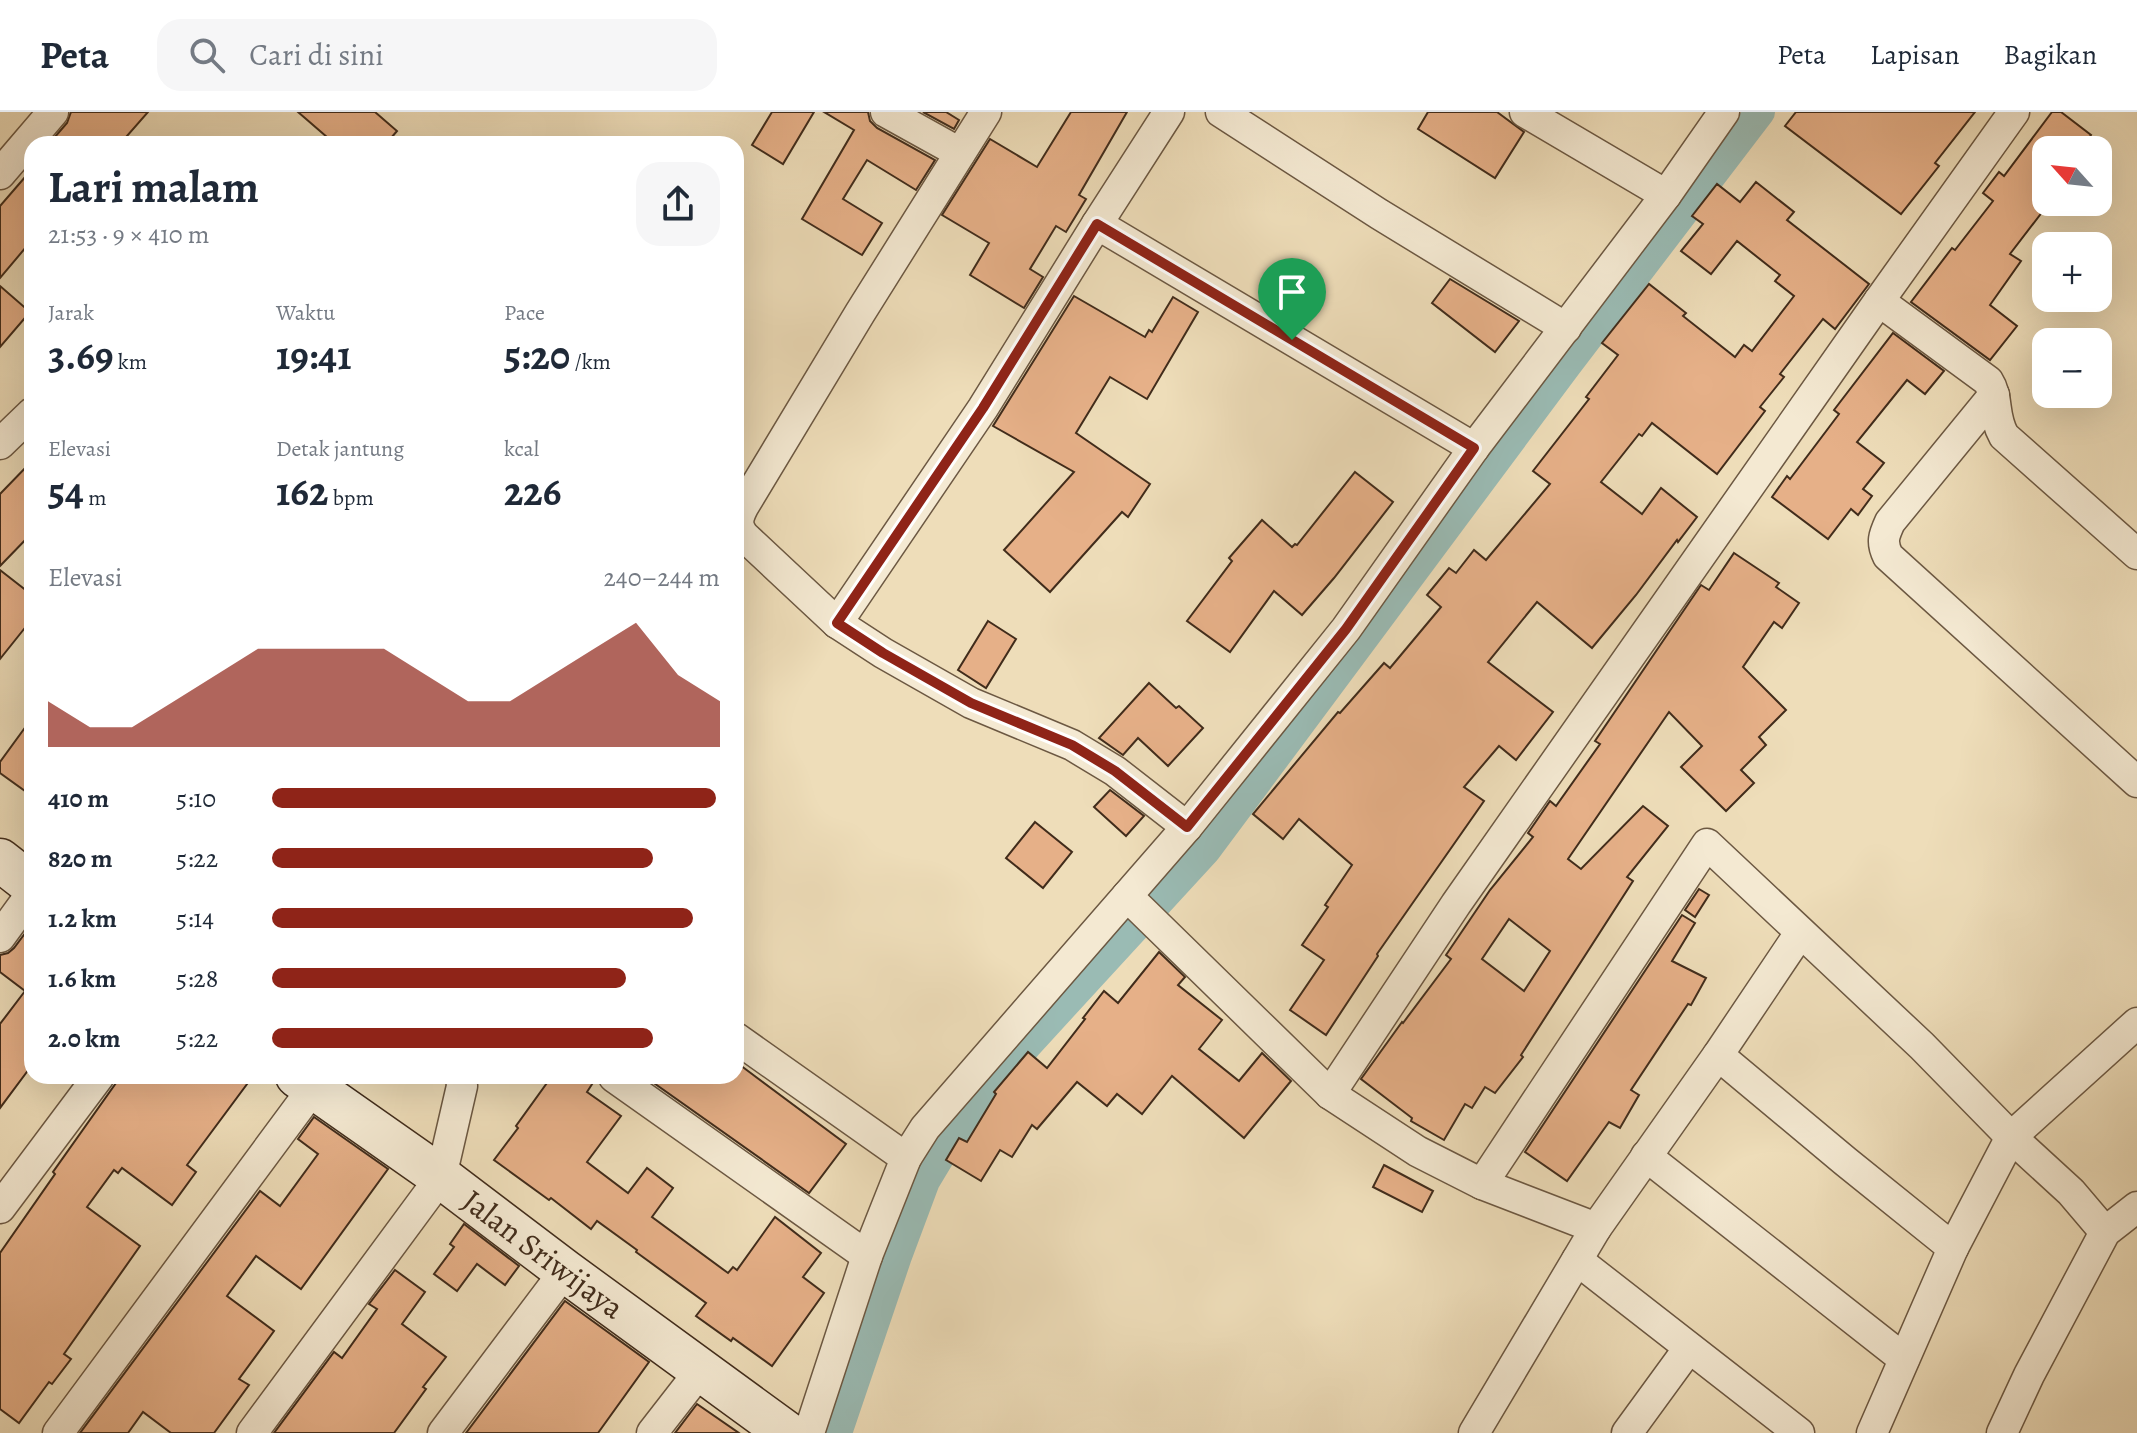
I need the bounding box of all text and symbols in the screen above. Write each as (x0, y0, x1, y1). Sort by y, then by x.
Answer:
search box (157, 19, 717, 91)
text: Peta (40, 29, 109, 81)
icon: search (185, 33, 229, 77)
text: Cari di sini (249, 35, 384, 75)
text: Peta (1777, 36, 1826, 74)
text: Lapisan (1870, 36, 1960, 74)
text: Bagikan (2004, 36, 2097, 74)
north arrow (2032, 136, 2112, 216)
map controls (2032, 136, 2112, 408)
text: Lari malam (48, 157, 259, 217)
button: share (636, 162, 720, 246)
text: 21:53 · 9 × 410 m (48, 217, 209, 252)
button: + (2032, 232, 2112, 312)
pin (1258, 258, 1326, 340)
icon: arrive (1270, 270, 1314, 314)
text: Jarak (48, 298, 94, 328)
text: Waktu (276, 298, 335, 328)
text: Pace (504, 298, 545, 328)
text: 3.69 (48, 328, 113, 383)
text: 19:41 (276, 328, 351, 383)
text: 5:20 (504, 328, 570, 383)
button: − (2032, 328, 2112, 408)
text: km (113, 347, 147, 377)
text: /km (570, 347, 611, 377)
text: Elevasi (48, 434, 111, 464)
text: Detak jantung (276, 434, 404, 464)
text: kcal (504, 434, 539, 464)
text: 54 (48, 464, 84, 519)
text: 162 (276, 464, 328, 519)
text: 226 (504, 464, 561, 519)
text: m (84, 483, 107, 513)
text: bpm (328, 483, 374, 513)
text: Elevasi (48, 560, 122, 595)
text: 240–244 m (604, 560, 720, 595)
text: 410 m (48, 781, 109, 816)
text: 5:10 (176, 781, 216, 816)
text: 820 m (48, 841, 112, 876)
text: 5:22 (176, 841, 218, 876)
text: 1.2 km (48, 901, 117, 936)
text: 5:14 (176, 901, 214, 936)
text: 1.6 km (48, 961, 116, 996)
text: 5:28 (176, 961, 218, 996)
text: 2.0 km (48, 1021, 121, 1056)
text: 5:22 (176, 1021, 218, 1056)
street label: Jalan Sriwijaya (453, 1179, 633, 1329)

